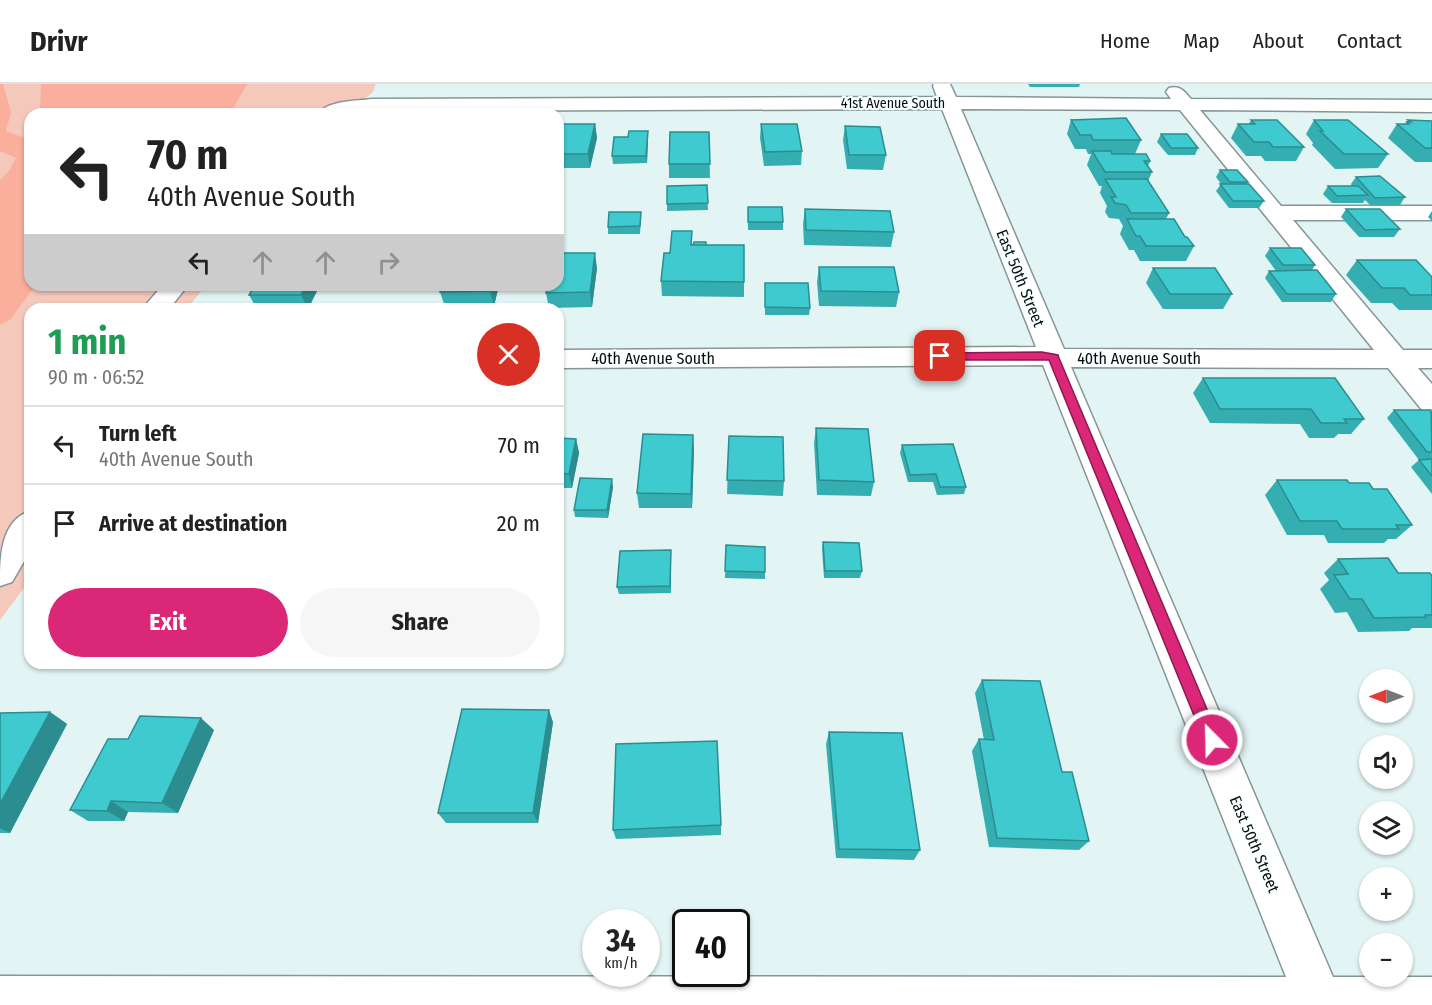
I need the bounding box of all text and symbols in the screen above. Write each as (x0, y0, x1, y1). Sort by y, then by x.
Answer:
text: Drivr (30, 25, 88, 58)
text: Home (1100, 28, 1150, 54)
text: Map (1183, 28, 1220, 54)
text: About (1253, 28, 1304, 54)
text: Contact (1337, 28, 1402, 54)
street label: 41st Avenue South (841, 95, 945, 112)
text: 70 m (147, 130, 228, 180)
icon: left (48, 132, 126, 210)
text: 40th Avenue South (147, 181, 356, 213)
street label: East 50th Street (992, 227, 1049, 330)
icon: left (183, 246, 216, 279)
icon: ahead (246, 246, 279, 279)
icon: ahead (309, 246, 342, 279)
icon: right (372, 246, 405, 279)
text: 1 min (48, 320, 126, 364)
button: close (477, 323, 540, 386)
pin (914, 330, 965, 381)
icon: arrive (923, 339, 956, 372)
street label: 40th Avenue South (591, 349, 715, 368)
street label: 40th Avenue South (1077, 349, 1201, 368)
text: 90 m · 06:52 (48, 365, 144, 389)
text: Turn left (99, 420, 177, 447)
icon: left (48, 429, 81, 462)
text: 70 m (498, 432, 540, 459)
text: 40th Avenue South (99, 447, 254, 471)
icon: arrive (48, 507, 81, 540)
text: Arrive at destination (99, 510, 287, 537)
text: 20 m (497, 510, 540, 537)
button: Exit (48, 588, 288, 657)
button: Share (300, 588, 540, 657)
north arrow (1359, 669, 1413, 723)
map controls (1359, 669, 1413, 987)
position arrow (1180, 708, 1244, 772)
button: sound (1359, 735, 1413, 789)
street label: East 50th Street (1226, 793, 1284, 896)
button: layers (1359, 801, 1413, 855)
button: + (1359, 867, 1413, 921)
speed limit sign: 40 (672, 909, 750, 987)
text: 34 (606, 923, 636, 959)
button: − (1359, 933, 1413, 987)
text: km/h (604, 954, 638, 972)

